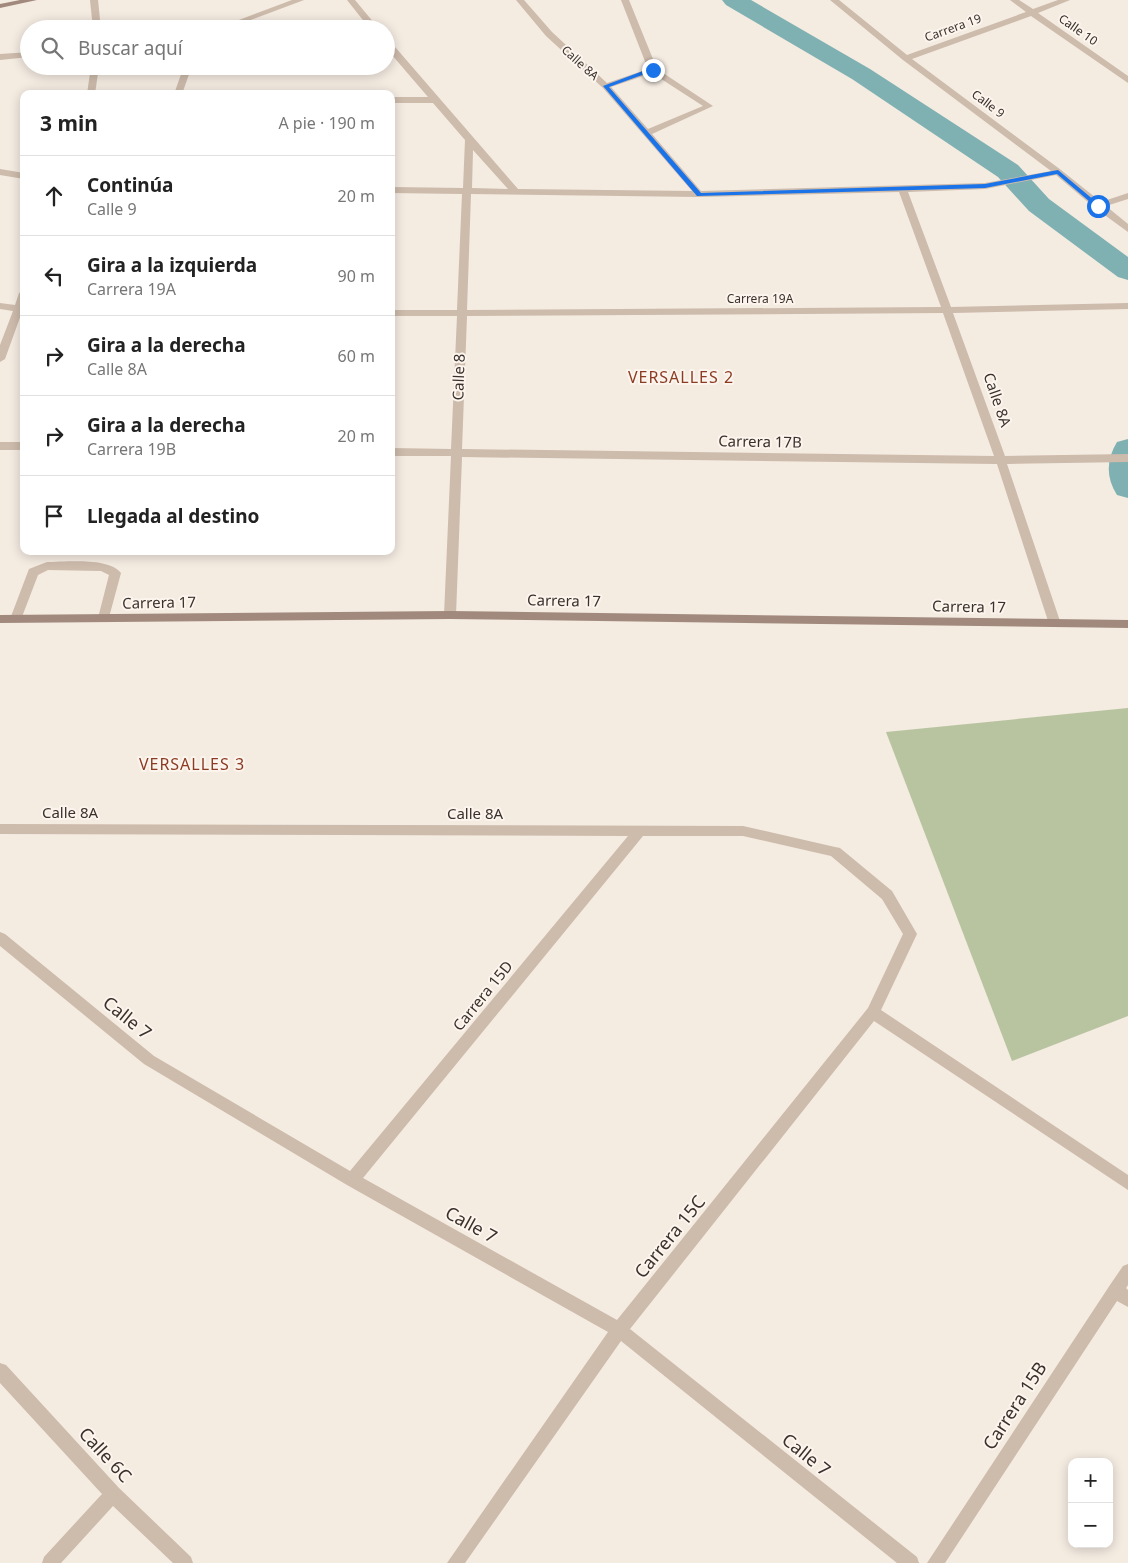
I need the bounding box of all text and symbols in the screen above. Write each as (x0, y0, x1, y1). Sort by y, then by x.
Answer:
street label: Carrera 19 (922, 9, 984, 46)
street label: Calle 10 (1055, 10, 1101, 49)
search box (20, 20, 395, 75)
icon: search (38, 34, 66, 62)
text: Buscar aquí (78, 35, 183, 61)
street label: Calle 8A (558, 41, 603, 84)
route end (642, 59, 665, 82)
street label: Calle 9 (968, 86, 1008, 122)
text: 3 min (40, 109, 98, 137)
text: A pie · 190 m (278, 112, 375, 134)
text: Continúa (87, 172, 173, 198)
icon: ahead (40, 182, 68, 210)
text: 20 m (338, 185, 375, 207)
route start (1087, 195, 1110, 218)
text: Calle 9 (87, 198, 137, 220)
text: Gira a la izquierda (87, 252, 257, 278)
icon: left (40, 262, 68, 290)
text: 90 m (338, 265, 375, 287)
text: Carrera 19A (87, 278, 176, 300)
street label: Carrera 19A (727, 290, 794, 307)
text: Gira a la derecha (87, 332, 246, 358)
icon: right (40, 342, 68, 370)
text: 60 m (338, 345, 375, 367)
street label: Calle 8 (447, 353, 469, 401)
text: Calle 8A (87, 358, 147, 380)
district label: VERSALLES 2 (628, 366, 734, 388)
street label: Calle 8A (979, 370, 1017, 430)
text: Gira a la derecha (87, 412, 246, 438)
icon: right (40, 422, 68, 450)
text: 20 m (338, 425, 375, 447)
street label: Carrera 17B (718, 430, 802, 452)
text: Carrera 19B (87, 438, 176, 460)
icon: arrive (40, 502, 68, 530)
text: Llegada al destino (87, 503, 259, 529)
street label: Carrera 17 (527, 589, 601, 611)
street label: Carrera 17 (122, 591, 196, 613)
street label: Carrera 17 (932, 595, 1006, 617)
district label: VERSALLES 3 (139, 753, 245, 775)
street label: Calle 8A (42, 802, 98, 822)
street label: Calle 8A (447, 803, 503, 823)
street label: Carrera 15D (448, 956, 517, 1035)
street label: Calle 7 (98, 990, 157, 1044)
street label: Carrera 15C (628, 1190, 710, 1283)
street label: Calle 7 (441, 1200, 502, 1248)
street label: Carrera 15B (977, 1357, 1052, 1454)
street label: Calle 6C (74, 1422, 137, 1487)
street label: Calle 7 (777, 1427, 836, 1481)
map controls (1068, 1458, 1113, 1548)
button: + (1068, 1458, 1113, 1503)
button: − (1068, 1503, 1113, 1548)

